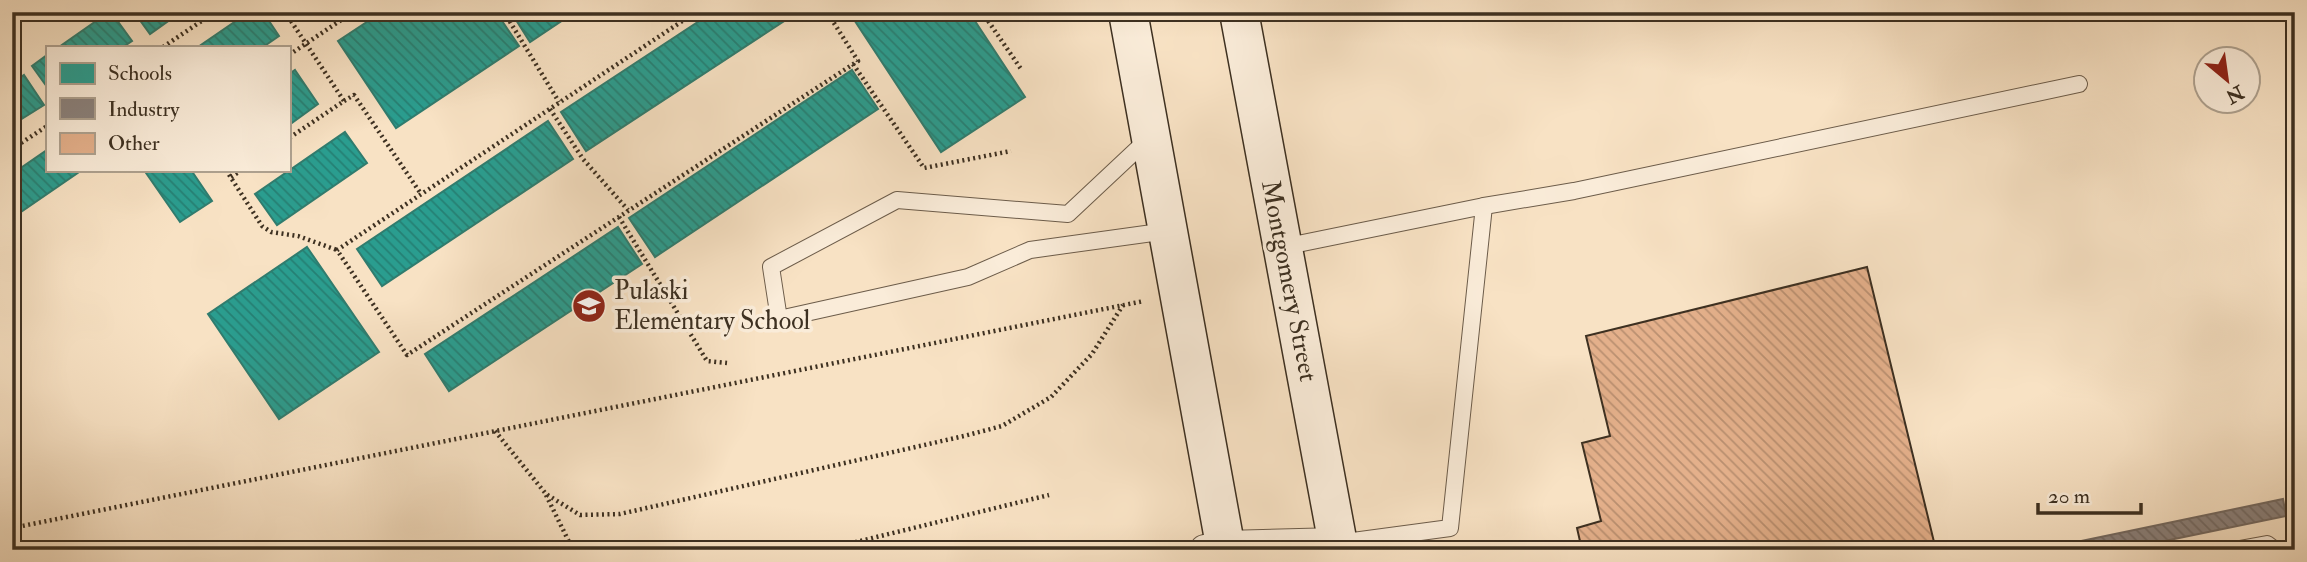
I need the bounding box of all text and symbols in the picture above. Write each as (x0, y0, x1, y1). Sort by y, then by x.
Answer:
legend (46, 46, 290, 172)
north arrow (2192, 46, 2262, 116)
text: Schools (108, 60, 172, 87)
text: N (2221, 79, 2249, 109)
text: Industry (108, 96, 180, 123)
text: Other (108, 130, 160, 157)
street label: Montgomery Street (1254, 178, 1324, 384)
place label: Pulaski Elementary School (614, 275, 811, 337)
school or university icon: Pulaski Elementary School (570, 287, 608, 325)
scale bar (2038, 471, 2141, 515)
text: 20 m (2048, 483, 2090, 510)

